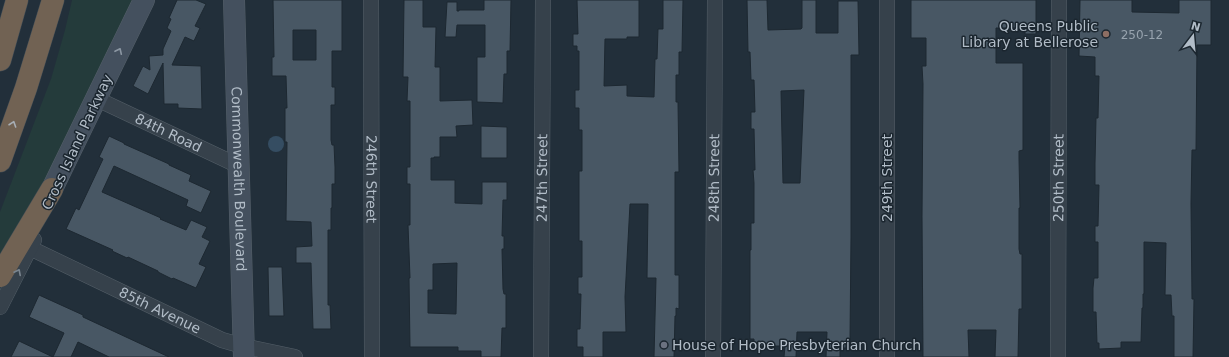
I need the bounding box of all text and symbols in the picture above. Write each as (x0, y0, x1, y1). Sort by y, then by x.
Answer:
north arrow (1173, 16, 1213, 56)
place label: Queens Public Library at Bellerose (962, 18, 1098, 50)
text: N (1189, 19, 1202, 34)
house number: 250-12 (1121, 28, 1163, 42)
marker: Queens Public Library at Bellerose (1101, 29, 1111, 39)
one-way arrow (114, 48, 122, 56)
street label: Cross Island Parkway (39, 72, 115, 212)
street label: Commonwealth Boulevard (228, 86, 250, 272)
street label: 84th Road (133, 110, 204, 155)
one-way arrow (9, 121, 17, 128)
street label: 247th Street (534, 133, 550, 222)
street label: 248th Street (706, 133, 722, 222)
street label: 249th Street (879, 133, 895, 222)
street label: 250th Street (1050, 133, 1067, 222)
street label: 246th Street (363, 135, 380, 224)
one-way arrow (13, 269, 21, 276)
street label: 85th Avenue (116, 284, 203, 337)
place label: House of Hope Presbyterian Church (672, 337, 921, 353)
marker: House of Hope Presbyterian Church (659, 340, 669, 350)

